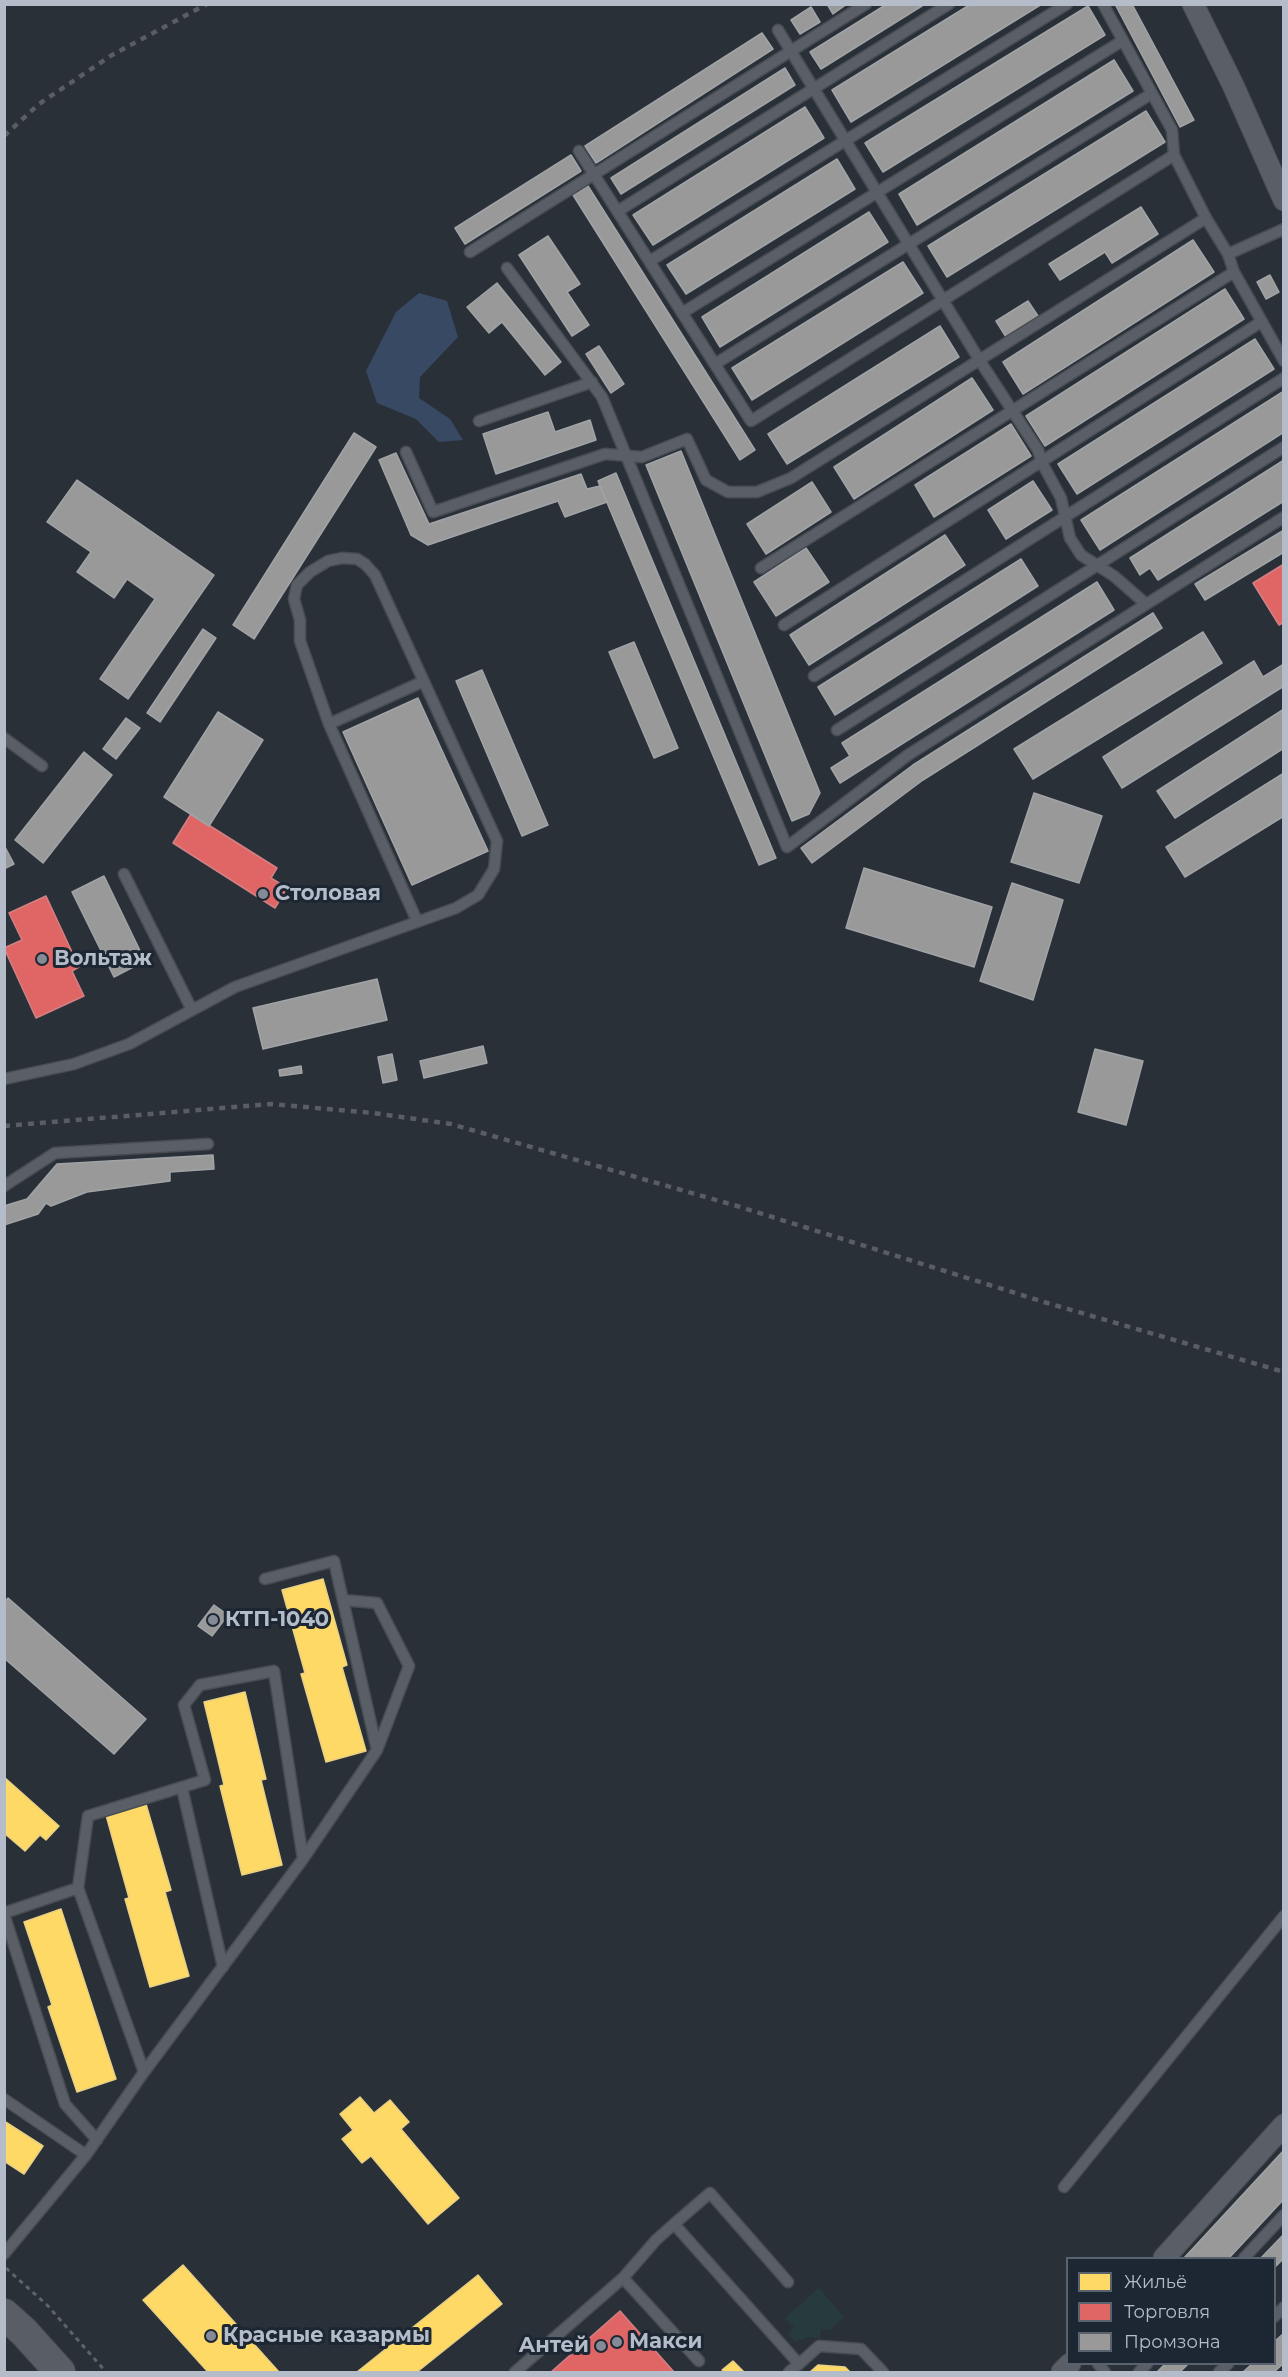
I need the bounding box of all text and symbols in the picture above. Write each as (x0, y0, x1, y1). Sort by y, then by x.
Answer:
place label: Столовая (275, 881, 381, 907)
marker: Столовая (256, 887, 270, 901)
place label: Вольтаж (54, 946, 152, 972)
marker: Вольтаж (35, 952, 49, 966)
place label: КТП-1040 (225, 1607, 329, 1633)
marker: КТП-1040 (206, 1613, 220, 1627)
legend (1066, 2257, 1276, 2365)
text: Жильё (1124, 2271, 1187, 2293)
text: Торговля (1124, 2301, 1210, 2323)
place label: Красные казармы (223, 2323, 430, 2349)
marker: Красные казармы (204, 2329, 218, 2343)
place label: Макси (629, 2329, 702, 2355)
text: Промзона (1124, 2331, 1221, 2353)
place label: Антей (518, 2333, 589, 2359)
marker: Макси (610, 2335, 624, 2349)
marker: Антей (594, 2339, 608, 2353)

